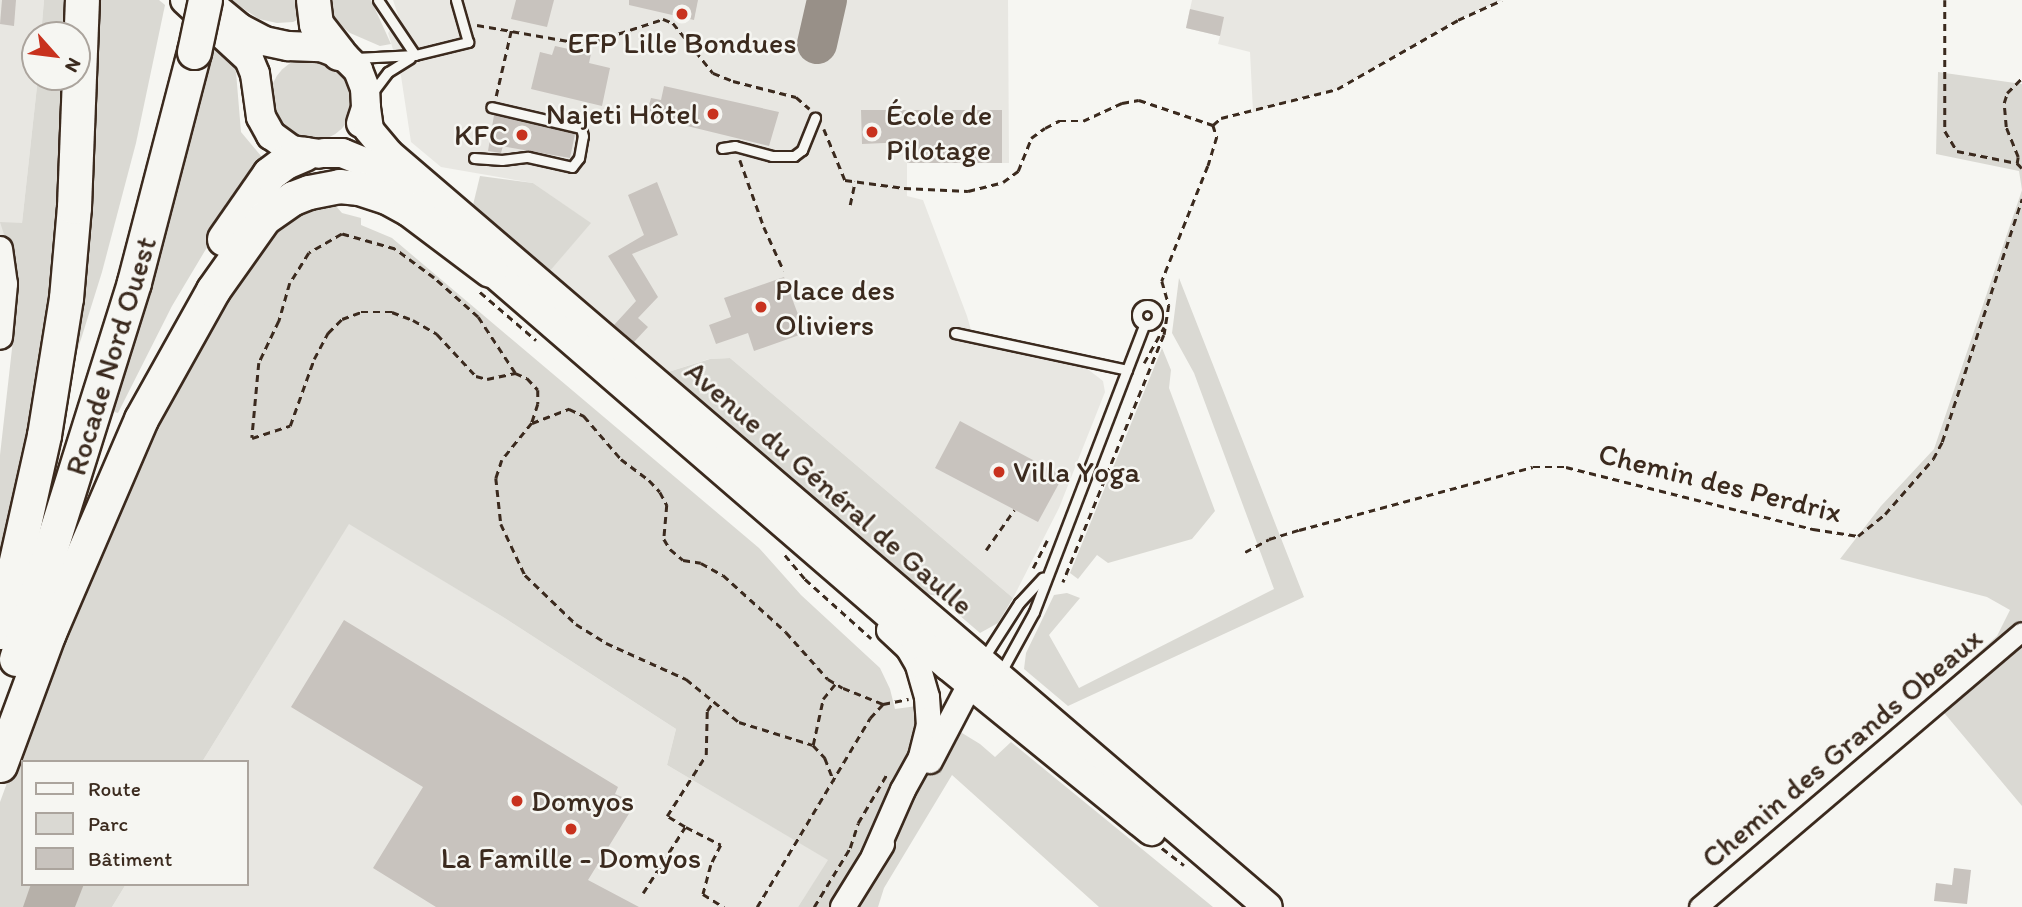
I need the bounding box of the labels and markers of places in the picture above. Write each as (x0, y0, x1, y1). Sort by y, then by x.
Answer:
marker: EFP Lille Bondues (674, 6, 690, 22)
place label: EFP Lille Bondues (568, 25, 796, 61)
place label: Najeti Hôtel (546, 96, 699, 132)
place label: École de Pilotage (886, 97, 992, 168)
marker: Najeti Hôtel (705, 106, 721, 122)
place label: KFC (454, 117, 508, 153)
marker: École de Pilotage (864, 124, 880, 140)
marker: KFC (514, 127, 530, 143)
place label: Place des Oliviers (775, 272, 895, 342)
marker: Place des Oliviers (753, 299, 769, 315)
place label: Villa Yoga (1013, 454, 1137, 490)
marker: Villa Yoga (991, 464, 1007, 480)
place label: Domyos (531, 783, 634, 819)
marker: Domyos (509, 793, 525, 809)
marker: La Famille - Domyos (563, 821, 579, 837)
place label: La Famille - Domyos (441, 840, 701, 876)

